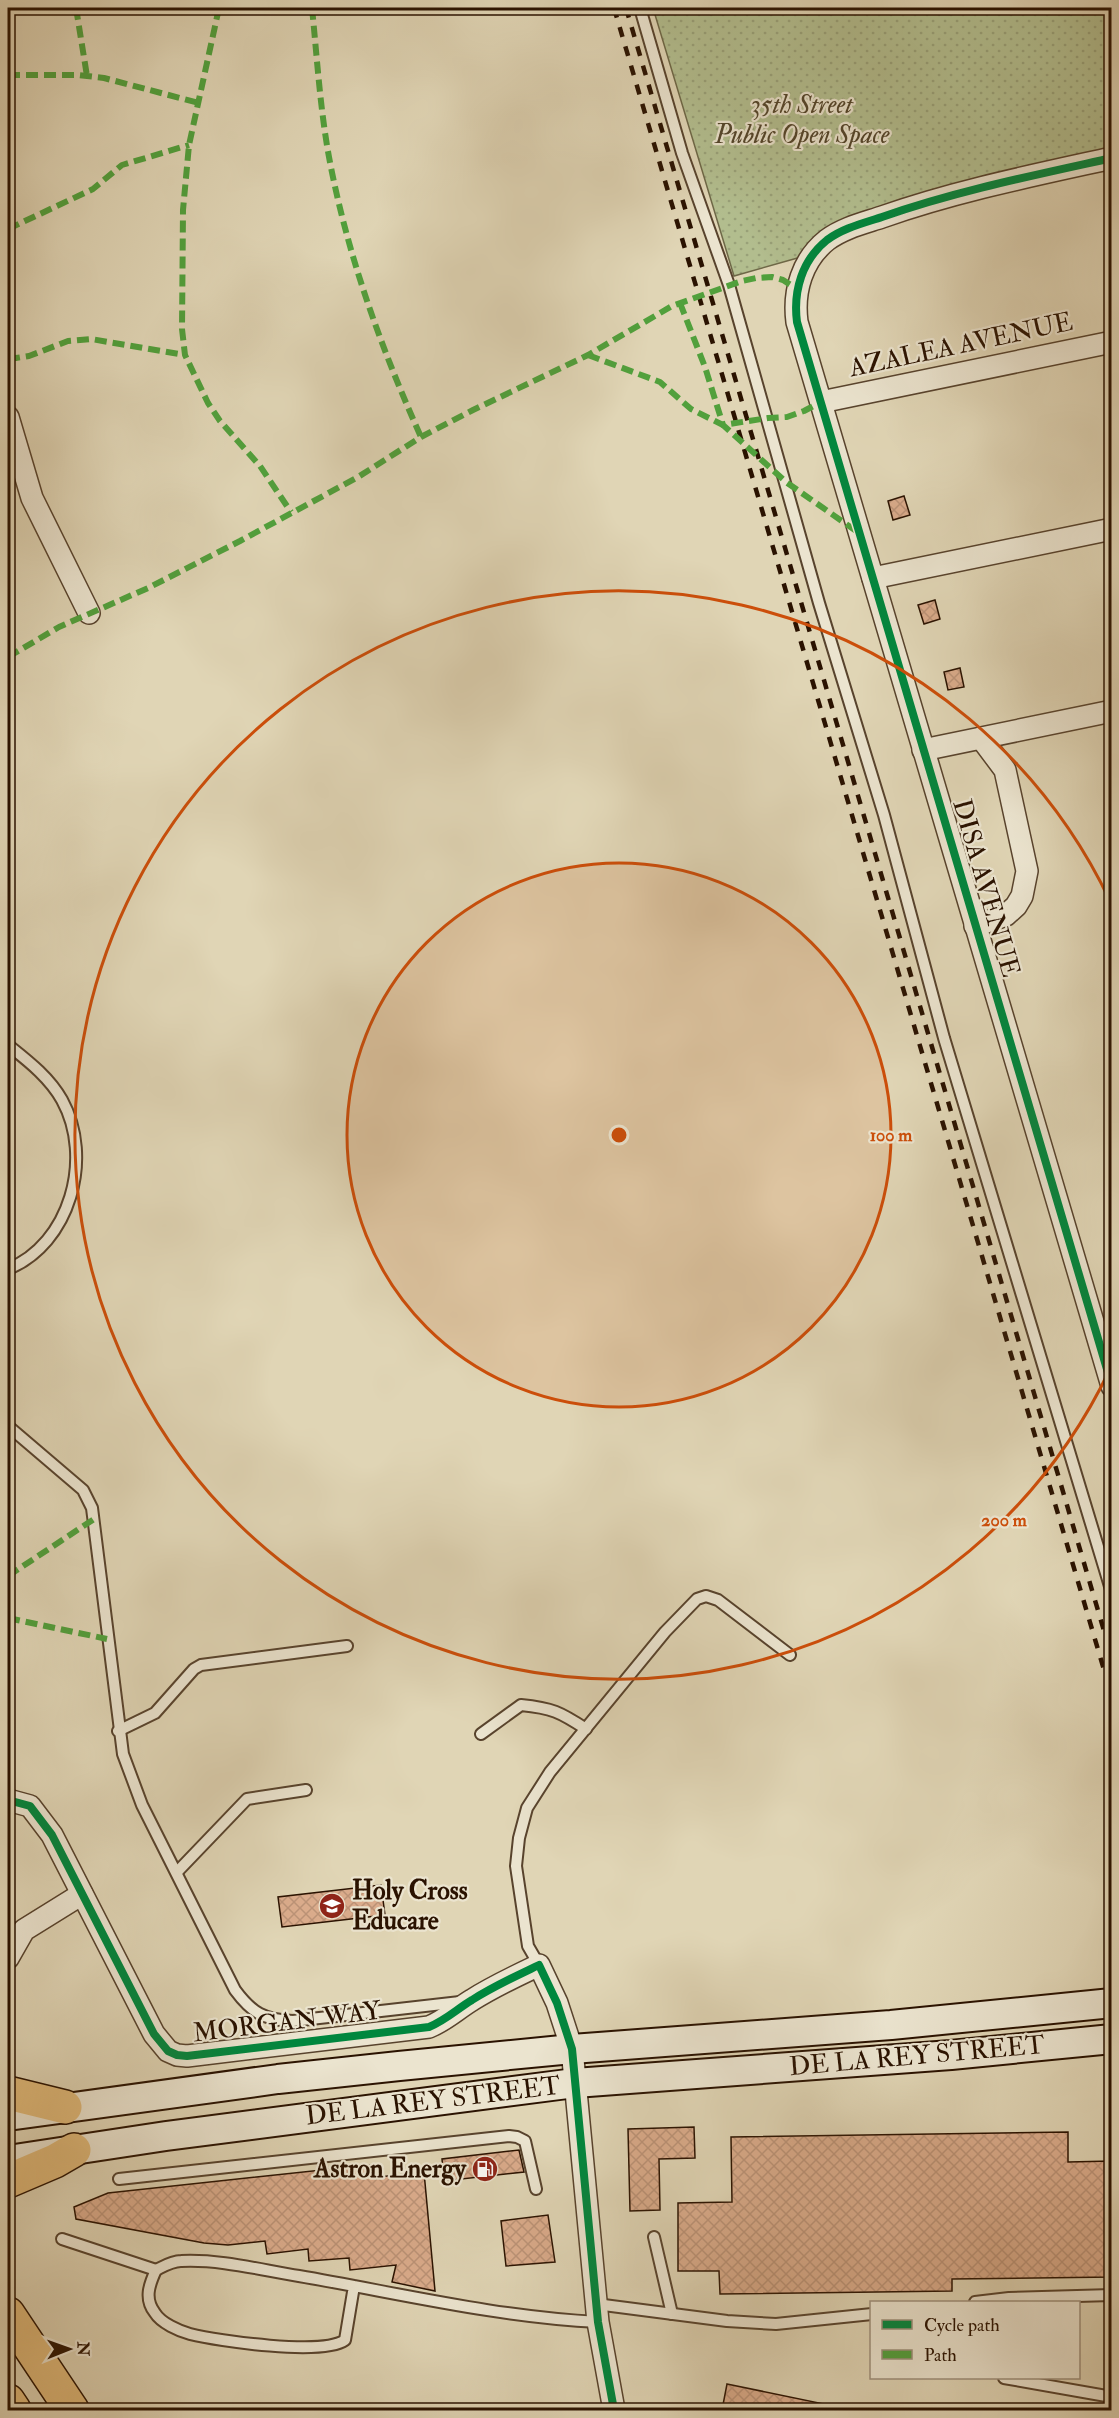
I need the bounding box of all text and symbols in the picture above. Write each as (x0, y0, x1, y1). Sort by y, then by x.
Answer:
park label: 35th Street Public Open Space (714, 89, 890, 151)
street label: AZALEA AVENUE (845, 306, 1076, 385)
street label: DISA AVENUE (945, 795, 1027, 981)
text: 100 m (870, 1124, 913, 1147)
centre of rings (609, 1125, 629, 1145)
text: 200 m (981, 1509, 1028, 1532)
place label: Holy Cross Educare (352, 1875, 468, 1937)
school or university icon: Holy Cross Educare (317, 1891, 347, 1921)
street label: MORGAN WAY (191, 1994, 384, 2049)
street label: DE LA REY STREET (788, 2029, 1046, 2083)
street label: DE LA REY STREET (304, 2070, 562, 2132)
place label: Astron Energy (313, 2153, 468, 2186)
fuel station icon: Astron Energy (470, 2154, 500, 2184)
legend (870, 2301, 1080, 2379)
text: Cycle path (924, 2314, 1000, 2337)
north arrow (39, 2319, 99, 2379)
text: N (73, 2340, 93, 2357)
text: Path (924, 2344, 957, 2367)

